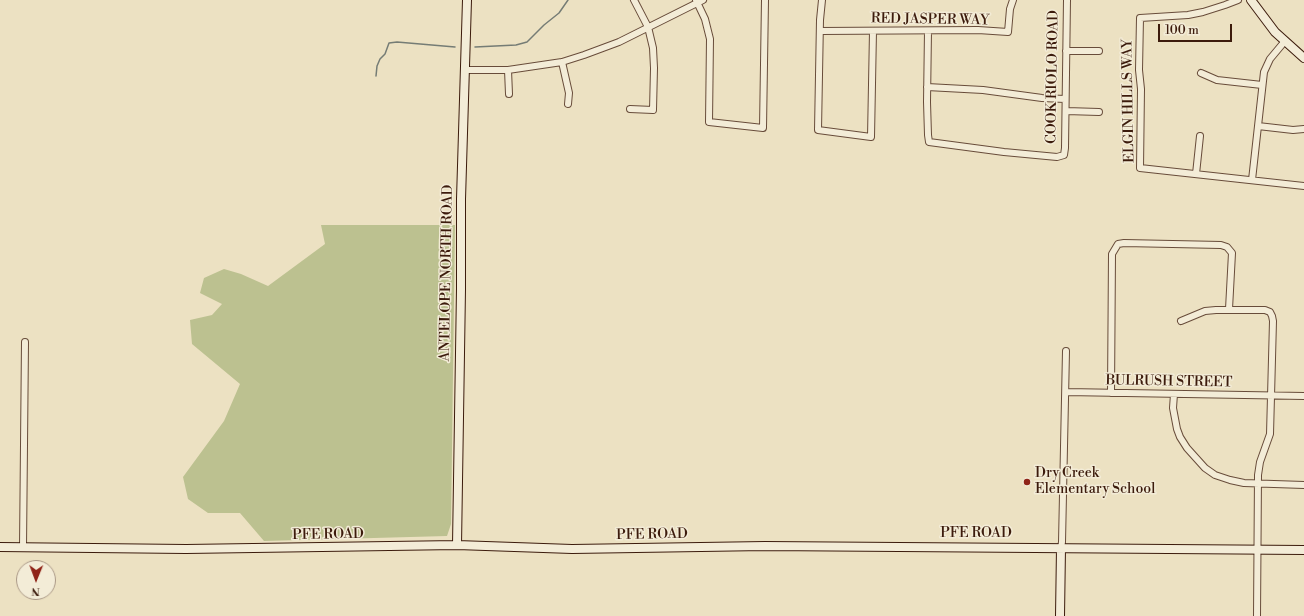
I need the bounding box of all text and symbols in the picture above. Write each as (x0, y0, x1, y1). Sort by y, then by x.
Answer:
street label: COOK RIOLO ROAD (1043, 10, 1063, 144)
street label: RED JASPER WAY (871, 11, 989, 29)
scale bar (1160, 16, 1234, 42)
text: 100 m (1165, 23, 1199, 38)
street label: ELGIN HILLS WAY (1120, 39, 1138, 163)
street label: ANTELOPE NORTH ROAD (437, 184, 457, 362)
street label: BULRUSH STREET (1105, 372, 1233, 392)
place label: Dry Creek Elementary School (1035, 466, 1155, 498)
marker: Dry Creek Elementary School (1022, 477, 1032, 487)
street label: PFE ROAD (292, 526, 364, 544)
street label: PFE ROAD (616, 526, 688, 544)
street label: PFE ROAD (940, 526, 1012, 542)
north arrow (16, 560, 56, 600)
text: N (31, 584, 40, 598)

